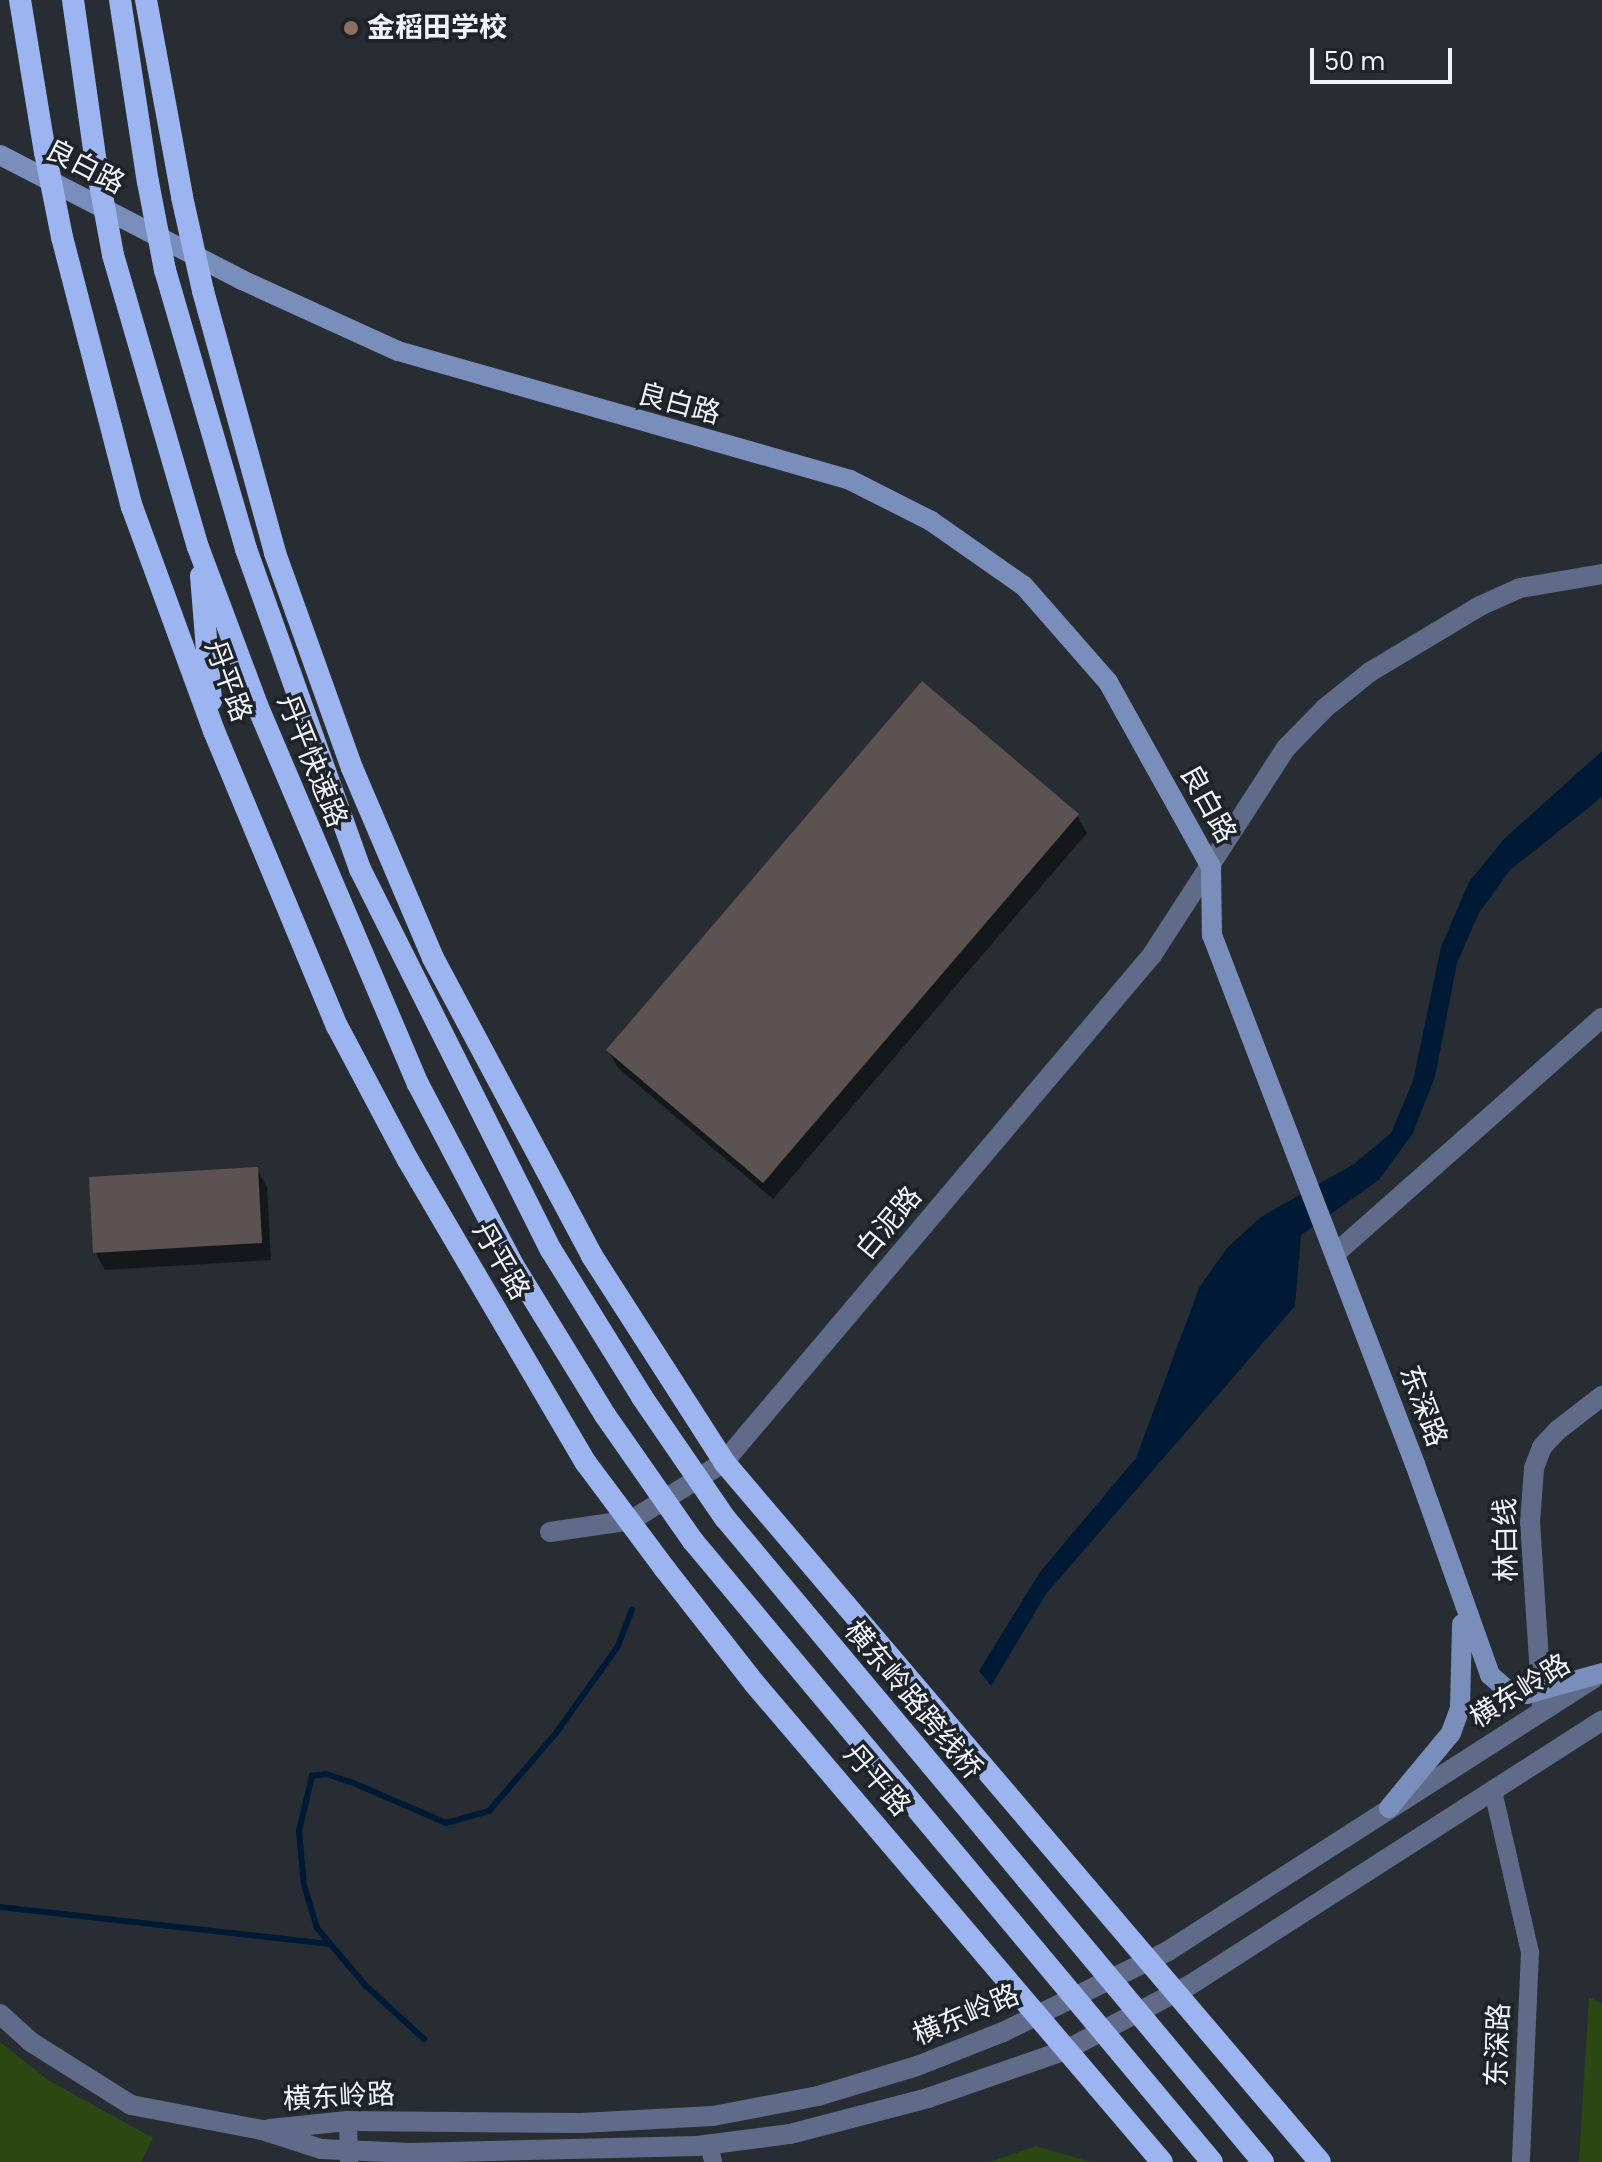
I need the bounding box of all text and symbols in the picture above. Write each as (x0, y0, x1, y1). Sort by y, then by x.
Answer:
place label: 金稻田学校 (367, 11, 507, 45)
marker: 金稻田学校 (342, 19, 360, 37)
scale bar (1314, 32, 1456, 82)
text: 50 m (1324, 45, 1385, 78)
street label: 良白路 (40, 133, 130, 201)
street label: 良白路 (634, 377, 724, 431)
street label: 丹平路 (198, 636, 258, 726)
street label: 丹平快速路 (270, 690, 354, 832)
street label: 良白路 (1173, 759, 1243, 849)
street label: 白泥路 (849, 1180, 929, 1266)
street label: 丹平路 (465, 1216, 537, 1306)
street label: 东深路 (1392, 1361, 1454, 1451)
street label: 林白线 (1488, 1498, 1524, 1582)
street label: 横东岭路跨线桥 (837, 1614, 989, 1786)
street label: 横东岭路 (1464, 1647, 1576, 1735)
street label: 丹平路 (837, 1737, 917, 1823)
street label: 横东岭路 (908, 1978, 1024, 2052)
street label: 东深路 (1480, 2002, 1516, 2088)
street label: 横东岭路 (282, 2077, 396, 2117)

